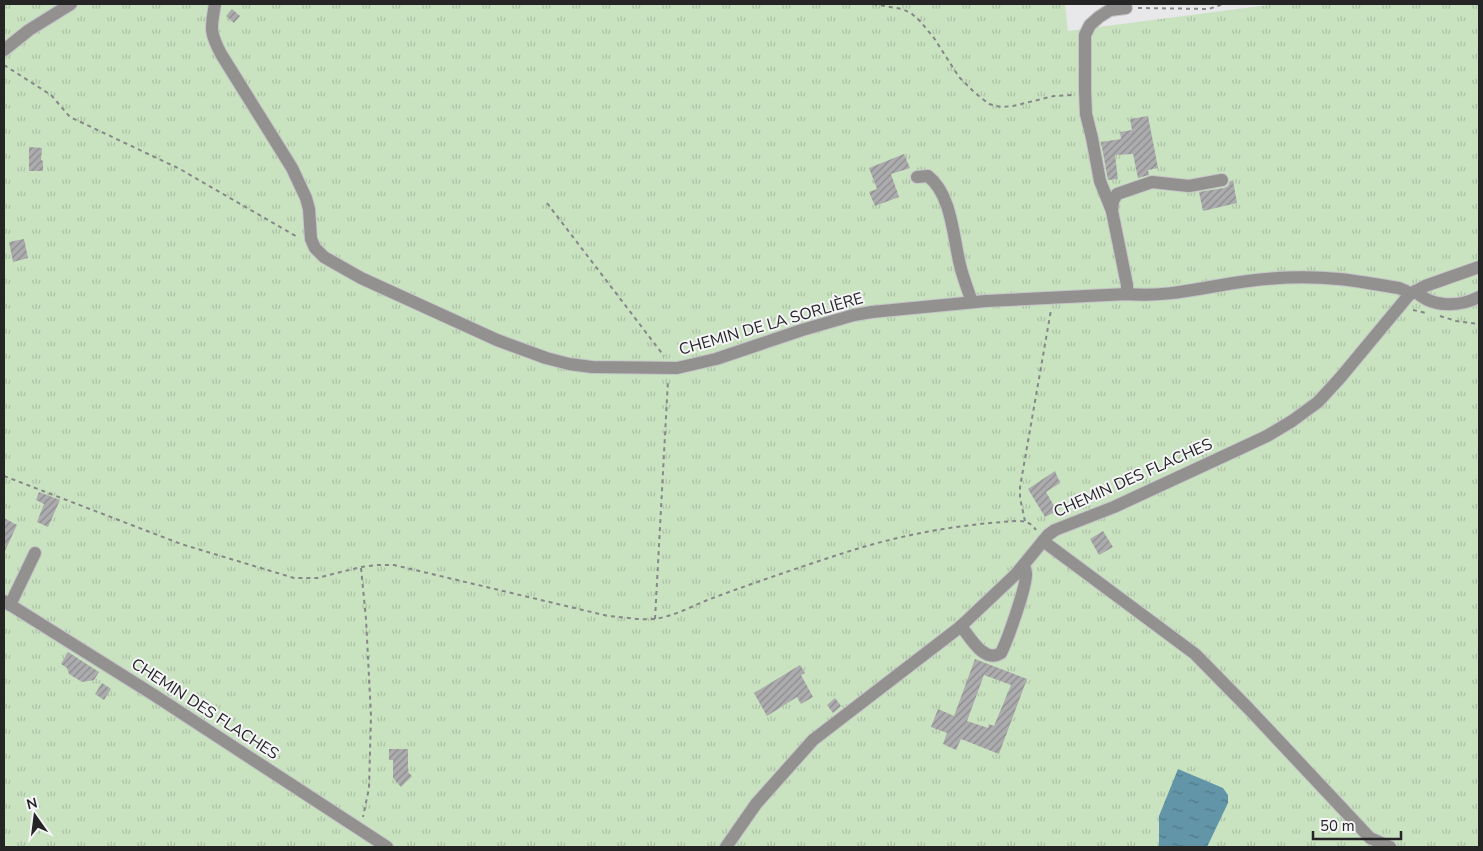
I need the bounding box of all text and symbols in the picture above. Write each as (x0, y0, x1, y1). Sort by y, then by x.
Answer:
street label: CHEMIN DE LA SORLIÈRE (676, 287, 866, 361)
street label: CHEMIN DES FLACHES (1050, 433, 1216, 523)
street label: CHEMIN DES FLACHES (127, 653, 283, 765)
north arrow (10, 791, 60, 841)
text: N (25, 793, 39, 814)
scale bar (1313, 808, 1400, 840)
text: 50 m (1320, 816, 1355, 836)

